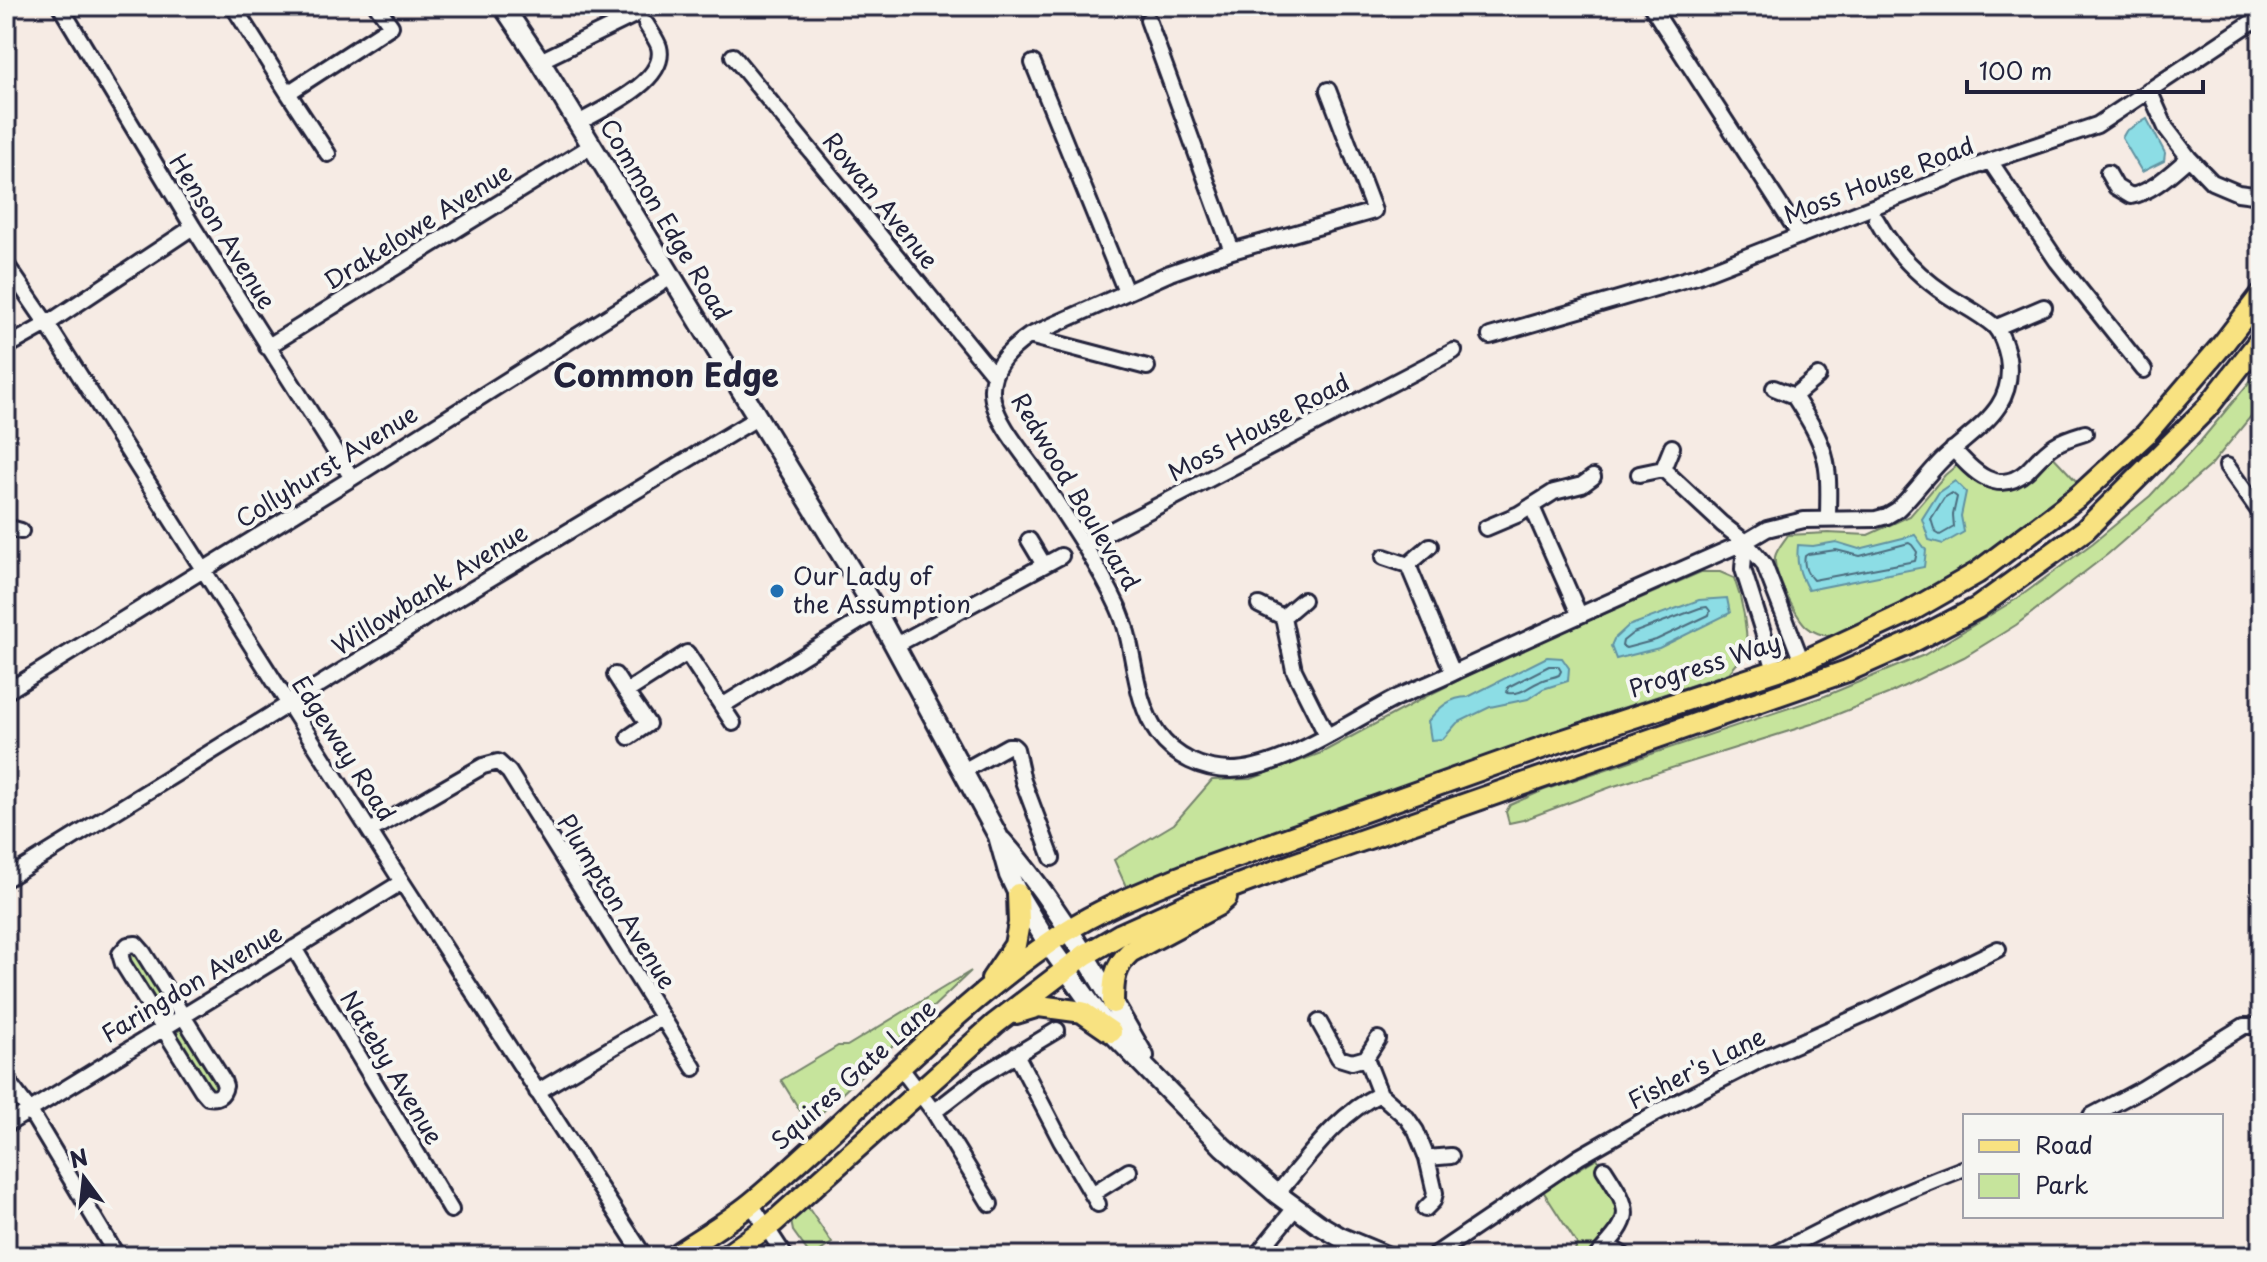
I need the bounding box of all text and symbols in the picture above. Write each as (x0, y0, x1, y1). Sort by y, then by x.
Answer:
scale bar (1967, 44, 2203, 94)
text: 100 m (1979, 52, 2052, 88)
street label: Common Edge Road (592, 111, 741, 327)
street label: Rowan Avenue (815, 124, 948, 276)
street label: Moss House Road (1778, 126, 1979, 232)
street label: Henson Avenue (161, 146, 286, 316)
street label: Drakelowe Avenue (316, 153, 518, 298)
district label: Common Edge (553, 350, 779, 398)
street label: Moss House Road (1161, 363, 1355, 489)
street label: Redwood Boulevard (1003, 385, 1150, 597)
street label: Collyhurst Avenue (228, 395, 424, 536)
street label: Willowbank Avenue (324, 513, 534, 663)
place label: Our Lady of the Assumption (793, 557, 971, 621)
marker: Our Lady of the Assumption (768, 582, 786, 600)
street label: Progress Way (1624, 623, 1785, 706)
street label: Edgeway Road (284, 668, 405, 828)
street label: Plumpton Avenue (549, 806, 686, 996)
street label: Faringdon Avenue (94, 914, 288, 1051)
street label: Nateby Avenue (332, 983, 453, 1151)
street label: Squires Gate Lane (762, 989, 943, 1158)
street label: Fisher's Lane (1621, 1017, 1771, 1117)
legend (1963, 1114, 2223, 1218)
text: Road (2035, 1126, 2093, 1162)
north arrow (44, 1138, 124, 1218)
text: N (66, 1139, 91, 1175)
text: Park (2035, 1166, 2089, 1202)

